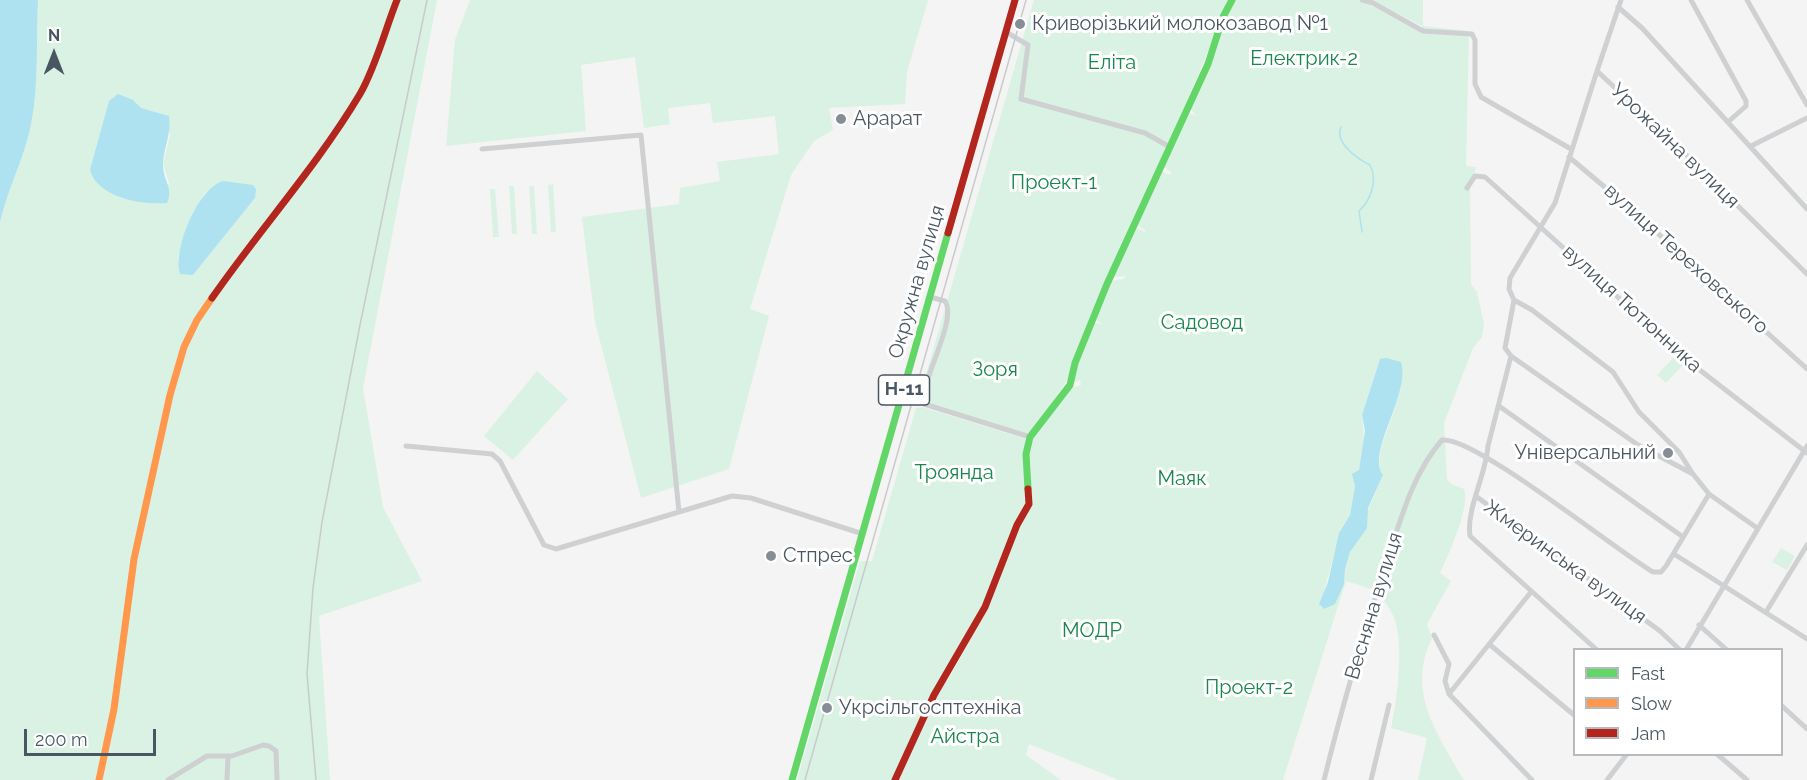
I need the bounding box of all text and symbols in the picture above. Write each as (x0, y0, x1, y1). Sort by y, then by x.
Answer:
place label: Криворізький молокозавод №1 (1032, 12, 1328, 36)
marker: Криворізький молокозавод №1 (1013, 17, 1027, 31)
north arrow (24, 24, 84, 84)
text: N (48, 26, 60, 45)
park label: Електрик-2 (1250, 47, 1358, 71)
park label: Еліта (1088, 51, 1136, 75)
street label: Урожайна вулиця (1606, 78, 1744, 214)
place label: Арарат (853, 107, 922, 131)
marker: Арарат (834, 112, 848, 126)
park label: Проект-1 (1011, 171, 1097, 195)
street label: вулиця Тереховського (1599, 179, 1773, 339)
street label: Окружна вулиця (884, 203, 950, 361)
street label: вулиця Тютюнника (1557, 240, 1707, 378)
park label: Садовод (1161, 311, 1243, 335)
park label: Зоря (972, 358, 1018, 382)
road number: Н-11 (878, 375, 930, 405)
place label: Універсальний (1514, 441, 1656, 465)
marker: Універсальний (1661, 446, 1675, 460)
park label: Троянда (914, 461, 994, 485)
park label: Маяк (1157, 467, 1207, 491)
street label: Жмеринська вулиця (1479, 495, 1651, 629)
street label: Весняна вулиця (1340, 530, 1408, 682)
place label: Стпрес (783, 544, 853, 568)
marker: Стпрес (764, 549, 778, 563)
park label: МОДР (1062, 619, 1122, 643)
legend (1573, 648, 1783, 756)
text: Fast (1631, 663, 1665, 684)
park label: Проект-2 (1205, 676, 1293, 700)
text: Slow (1631, 693, 1672, 714)
place label: Укрсільгосптехніка (839, 696, 1022, 720)
marker: Укрсільгосптехніка (820, 701, 834, 715)
scale bar (27, 717, 159, 755)
text: Jam (1631, 723, 1666, 744)
park label: Айстра (930, 725, 1000, 749)
text: 200 m (35, 729, 88, 750)

